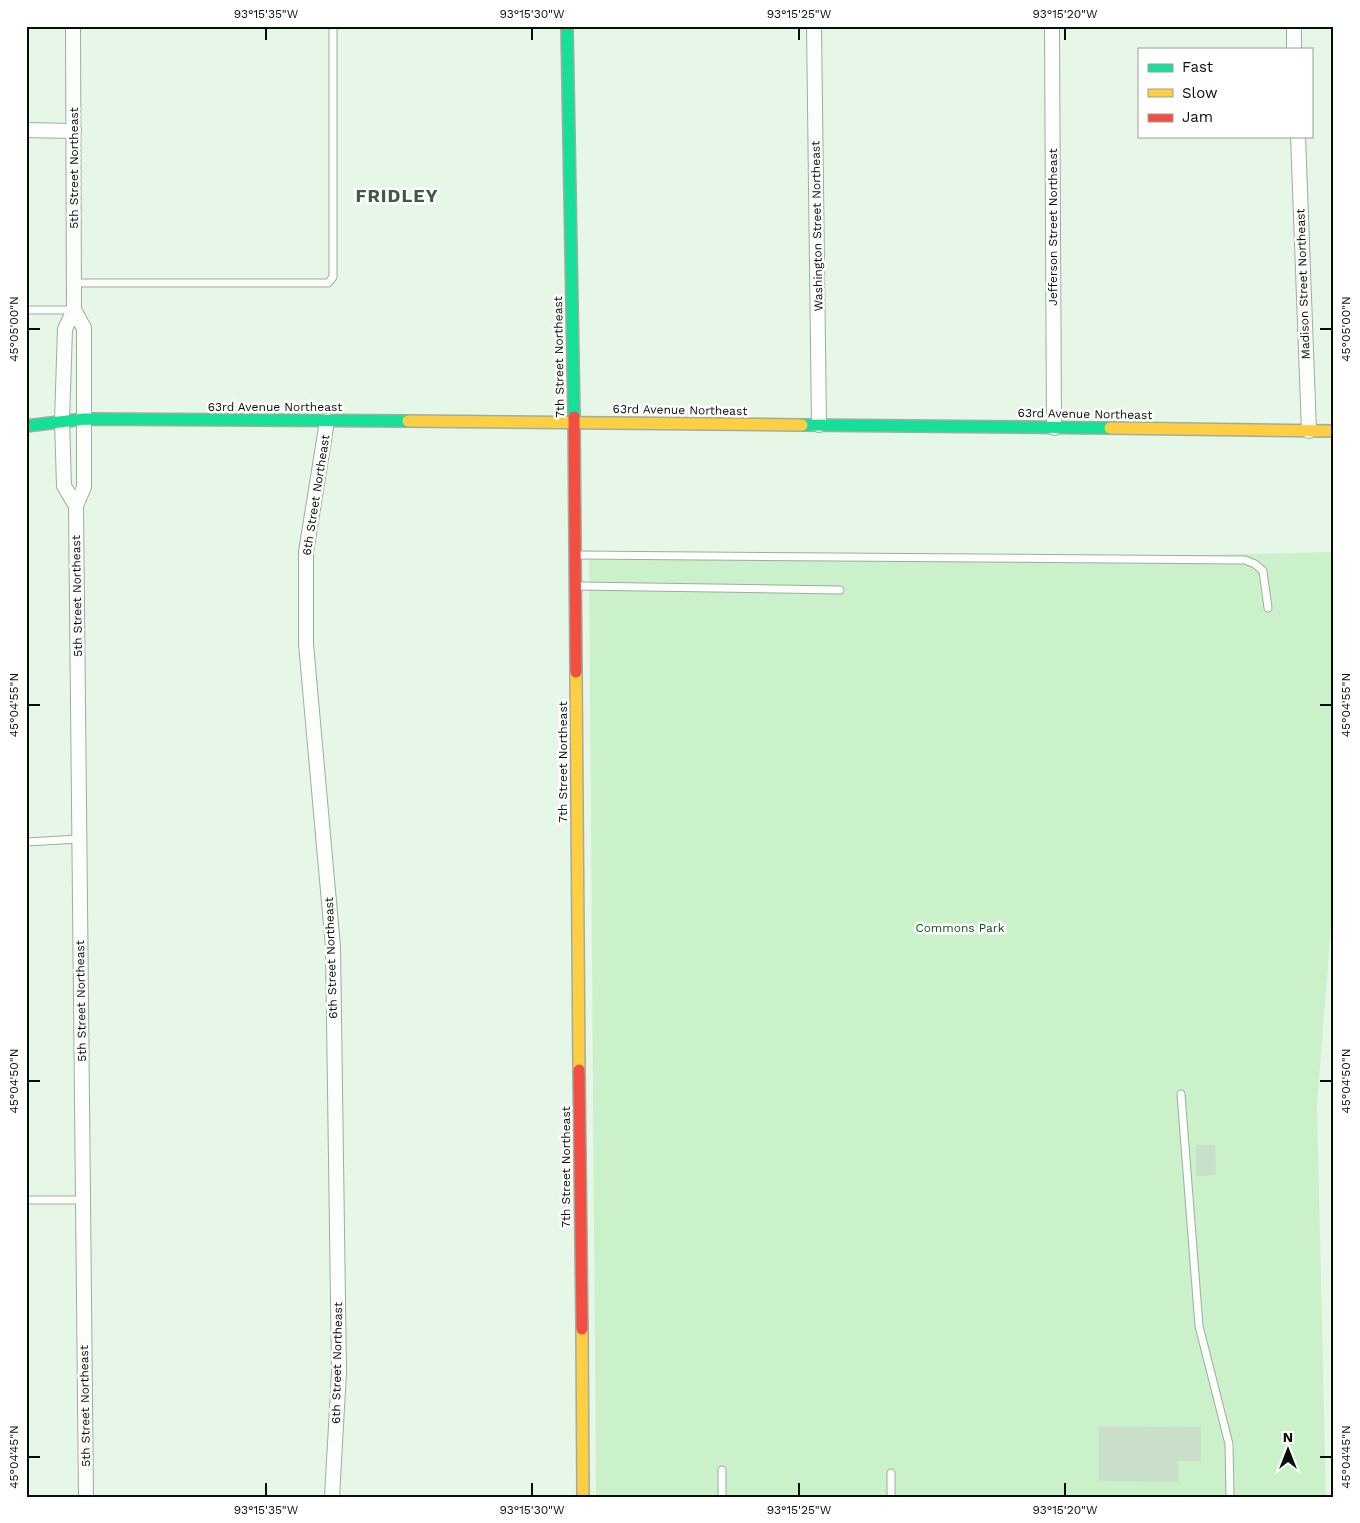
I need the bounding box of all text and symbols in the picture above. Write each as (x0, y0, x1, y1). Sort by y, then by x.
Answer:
text: 93°15'35"W (234, 7, 299, 21)
text: 93°15'30"W (500, 7, 565, 21)
text: 93°15'25"W (767, 7, 832, 21)
text: 93°15'20"W (1033, 7, 1098, 21)
legend (1138, 48, 1312, 138)
text: Fast (1182, 58, 1214, 76)
text: Slow (1182, 84, 1218, 102)
street label: 5th Street Northeast (67, 107, 81, 229)
text: Jam (1182, 108, 1213, 126)
street label: Washington Street Northeast (809, 141, 825, 311)
street label: Jefferson Street Northeast (1046, 148, 1060, 306)
district label: FRIDLEY (355, 185, 439, 206)
street label: Madison Street Northeast (1293, 208, 1313, 360)
text: 45°05'00"N (7, 296, 21, 362)
street label: 7th Street Northeast (551, 296, 567, 418)
text: 45°05'00"N (1339, 296, 1353, 362)
street label: 63rd Avenue Northeast (208, 400, 342, 414)
street label: 63rd Avenue Northeast (613, 402, 747, 418)
street label: 63rd Avenue Northeast (1018, 406, 1152, 422)
street label: 6th Street Northeast (300, 434, 332, 556)
street label: 5th Street Northeast (69, 535, 85, 657)
text: 45°04'55"N (7, 673, 21, 737)
text: 45°04'55"N (1339, 673, 1353, 737)
street label: 7th Street Northeast (556, 701, 570, 823)
street label: 6th Street Northeast (322, 897, 340, 1019)
park label: Commons Park (915, 921, 1005, 935)
street label: 5th Street Northeast (73, 940, 89, 1062)
text: 45°04'50"N (7, 1049, 21, 1113)
text: 45°04'50"N (1339, 1049, 1353, 1113)
street label: 7th Street Northeast (559, 1106, 573, 1228)
street label: 6th Street Northeast (329, 1302, 345, 1424)
street label: 5th Street Northeast (77, 1345, 93, 1467)
text: 45°04'45"N (7, 1425, 21, 1489)
text: 45°04'45"N (1339, 1425, 1353, 1489)
north arrow (1262, 1426, 1312, 1476)
text: N (1283, 1429, 1293, 1445)
text: 93°15'35"W (234, 1503, 299, 1517)
text: 93°15'30"W (500, 1503, 565, 1517)
text: 93°15'25"W (767, 1503, 832, 1517)
text: 93°15'20"W (1033, 1503, 1098, 1517)

